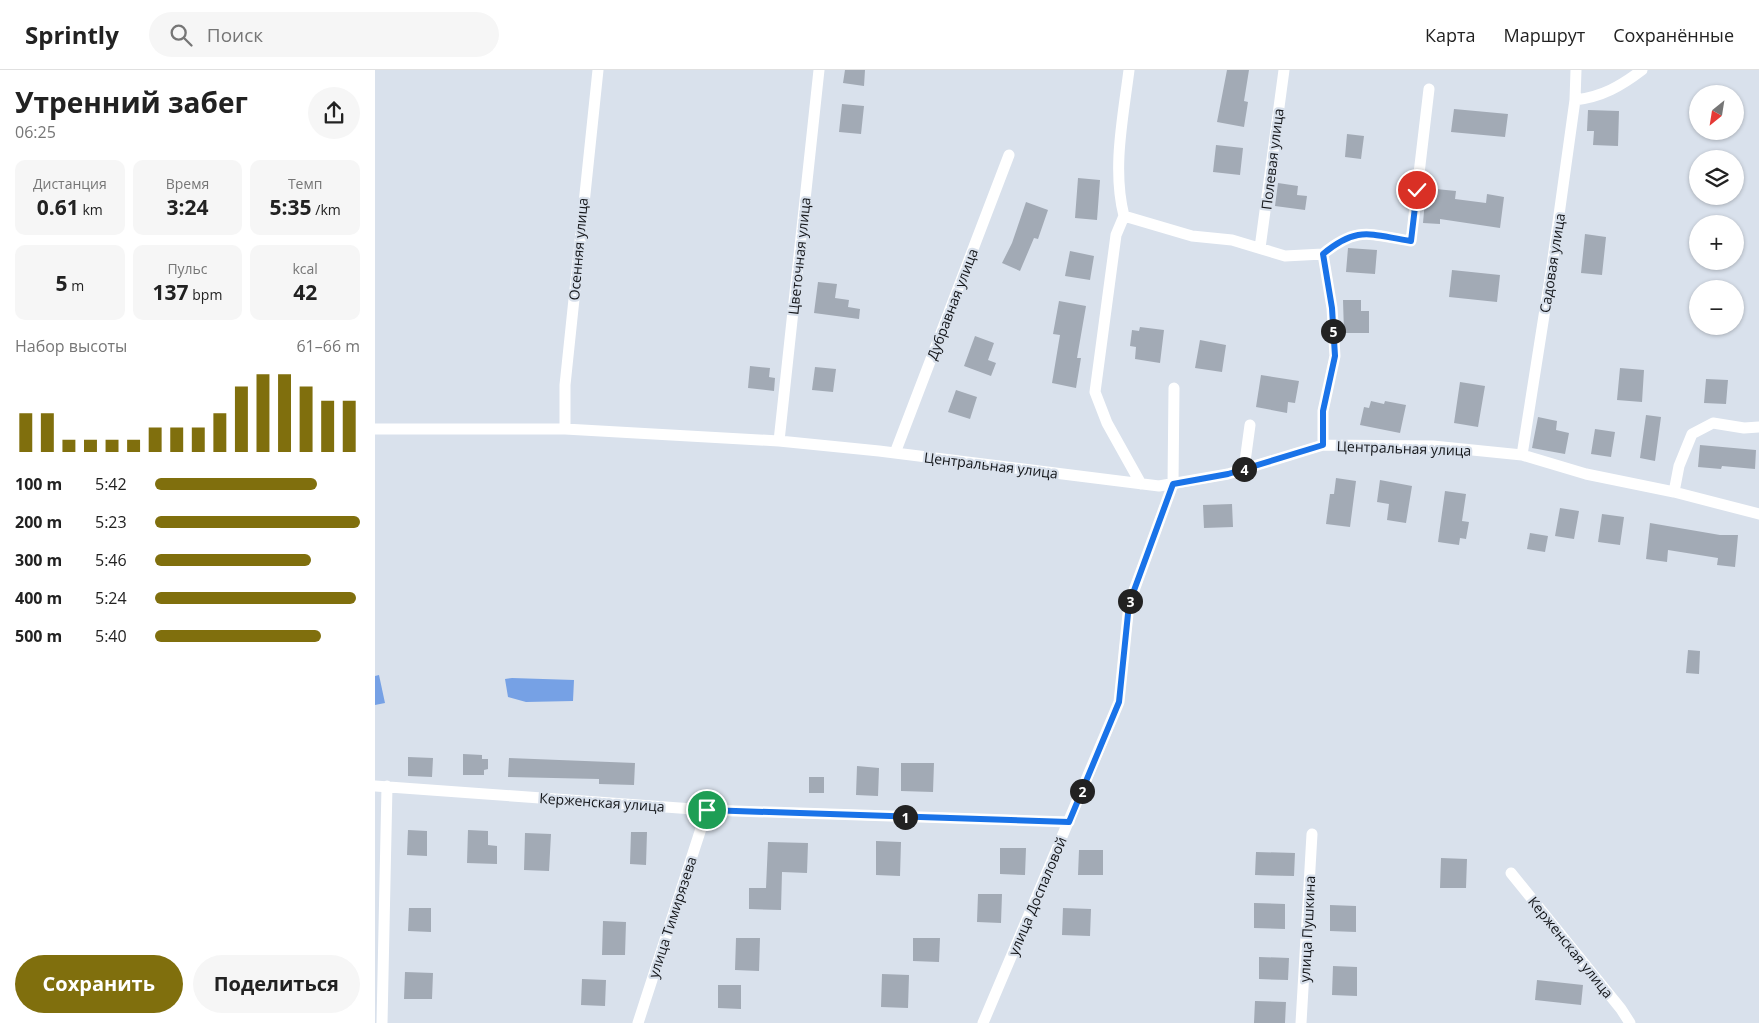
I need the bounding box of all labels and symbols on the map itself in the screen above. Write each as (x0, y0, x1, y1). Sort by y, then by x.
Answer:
north arrow (1689, 85, 1744, 140)
street label: Полевая улица (1256, 107, 1288, 211)
pin (1396, 169, 1438, 211)
street label: Цветочная улица (783, 196, 815, 316)
street label: Осенняя улица (564, 197, 592, 301)
street label: Садовая улица (1535, 212, 1569, 314)
street label: Дубравная улица (922, 246, 982, 362)
pin: 5 (1321, 318, 1345, 344)
street label: Центральная улица (1336, 436, 1472, 460)
street label: Центральная улица (923, 447, 1059, 483)
pin: 4 (1231, 456, 1257, 482)
pin: 3 (1117, 588, 1143, 614)
pin: 2 (1069, 778, 1095, 804)
street label: Керженская улица (539, 788, 665, 816)
pin (686, 789, 728, 831)
pin: 1 (893, 804, 917, 830)
street label: улица Доспаловой (1003, 834, 1071, 958)
street label: улица Тимирязева (643, 854, 701, 980)
street label: улица Пушкина (1295, 875, 1319, 983)
street label: Керженская улица (1524, 892, 1618, 1002)

